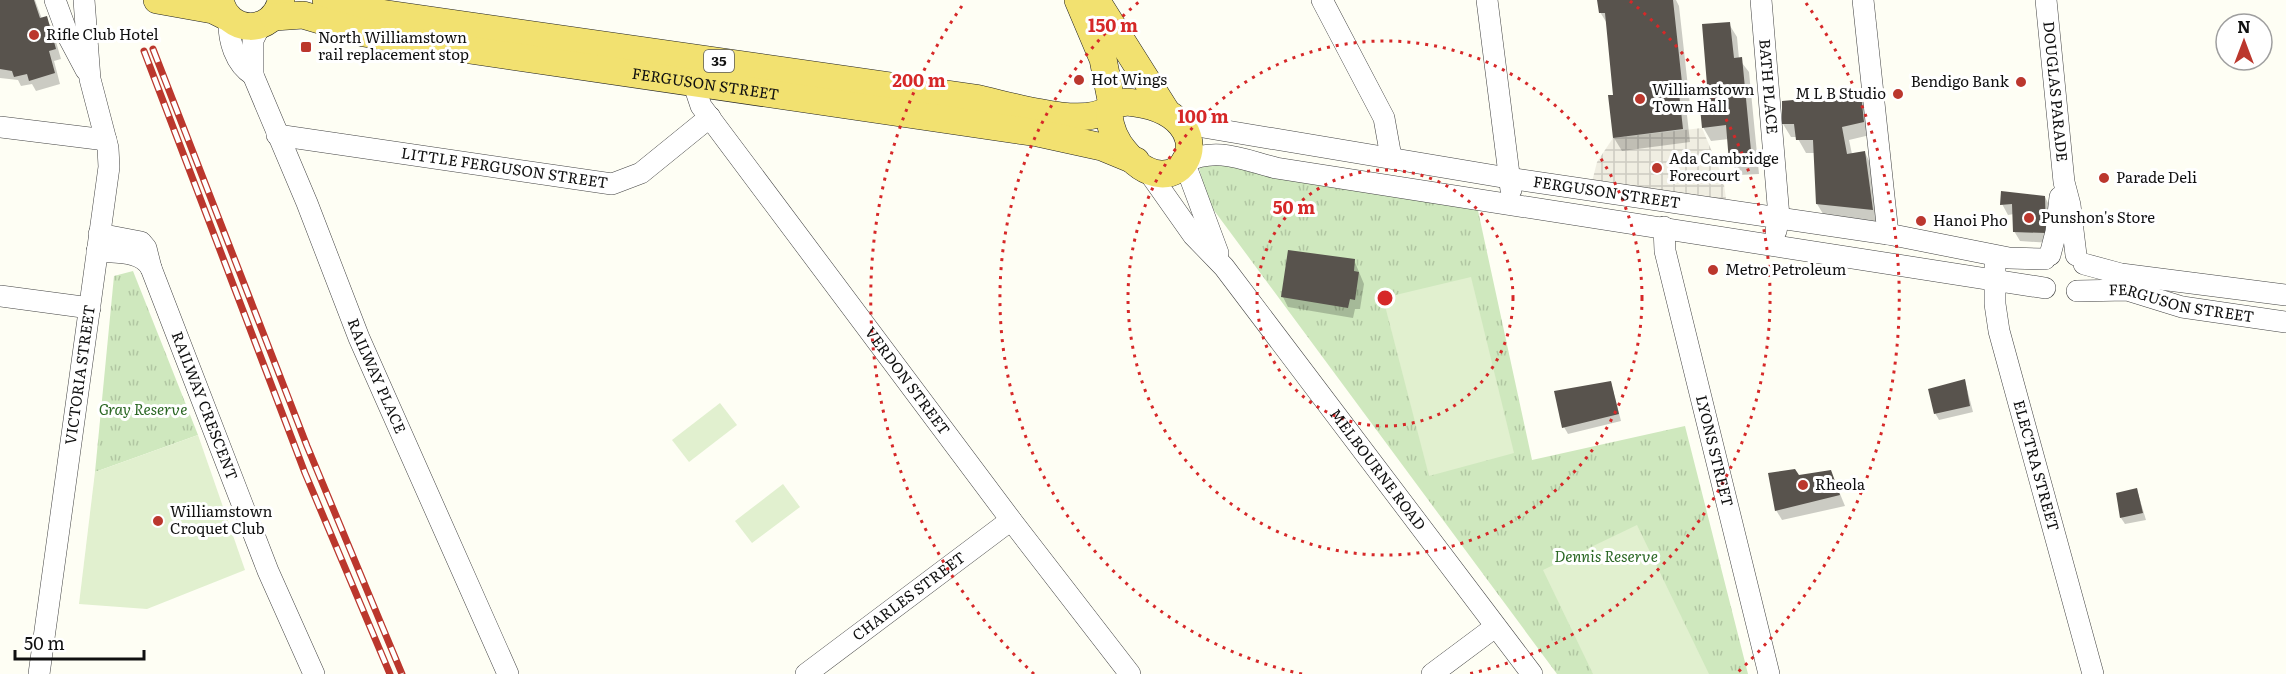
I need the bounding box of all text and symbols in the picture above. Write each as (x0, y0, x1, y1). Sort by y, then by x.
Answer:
text: 150 m (1088, 11, 1138, 38)
north arrow (2214, 12, 2274, 72)
text: N (2237, 14, 2251, 38)
street label: DOUGLAS PARADE (2038, 20, 2075, 163)
place label: Rifle Club Hotel (46, 22, 159, 45)
place label: North Williamstown rail replacement stop (318, 25, 469, 65)
marker: Rifle Club Hotel (27, 28, 41, 42)
street label: BATH PLACE (1754, 38, 1785, 135)
marker: North Williamstown rail replacement stop (299, 40, 313, 54)
road number: 35 (704, 50, 734, 72)
street label: FERGUSON STREET (630, 61, 781, 105)
text: 200 m (892, 66, 946, 93)
place label: Hot Wings (1091, 67, 1167, 90)
place label: Bendigo Bank (1911, 69, 2010, 92)
marker: Hot Wings (1072, 73, 1086, 87)
marker: Bendigo Bank (2014, 75, 2028, 89)
place label: Williamstown Town Hall (1652, 77, 1755, 117)
place label: M L B Studio (1795, 81, 1886, 104)
marker: M L B Studio (1891, 87, 1905, 101)
marker: Williamstown Town Hall (1633, 92, 1647, 106)
text: 100 m (1177, 102, 1229, 129)
street label: LITTLE FERGUSON STREET (400, 140, 610, 193)
place label: Ada Cambridge Forecourt (1669, 146, 1779, 186)
marker: Ada Cambridge Forecourt (1650, 161, 1664, 175)
place label: Parade Deli (2116, 165, 2197, 188)
street label: FERGUSON STREET (1532, 169, 1682, 213)
marker: Parade Deli (2097, 171, 2111, 185)
text: 50 m (1273, 193, 1315, 220)
place label: Punshon's Store (2041, 205, 2155, 228)
place label: Hanoi Pho (1933, 208, 2008, 231)
marker: Punshon's Store (2022, 211, 2036, 225)
marker: Hanoi Pho (1914, 214, 1928, 228)
place label: Metro Petroleum (1725, 257, 1847, 280)
marker: Metro Petroleum (1706, 263, 1720, 277)
street label: FERGUSON STREET (2108, 277, 2256, 327)
centre of rings (1375, 288, 1395, 308)
street label: VICTORIA STREET (58, 303, 100, 446)
street label: RAILWAY PLACE (342, 315, 413, 437)
street label: VERDON STREET (860, 321, 957, 439)
street label: RAILWAY CRESCENT (167, 328, 245, 483)
street label: LYONS STREET (1691, 392, 1740, 509)
park label: Gray Reserve (99, 397, 187, 420)
street label: ELECTRA STREET (2008, 397, 2066, 534)
street label: MELBOURNE ROAD (1325, 403, 1432, 534)
place label: Rheola (1815, 472, 1866, 495)
marker: Rheola (1796, 478, 1810, 492)
place label: Williamstown Croquet Club (170, 499, 273, 539)
marker: Williamstown Croquet Club (151, 514, 165, 528)
park label: Dennis Reserve (1554, 544, 1658, 567)
street label: CHARLES STREET (847, 545, 970, 646)
scale bar (15, 623, 144, 661)
text: 50 m (24, 629, 65, 656)

